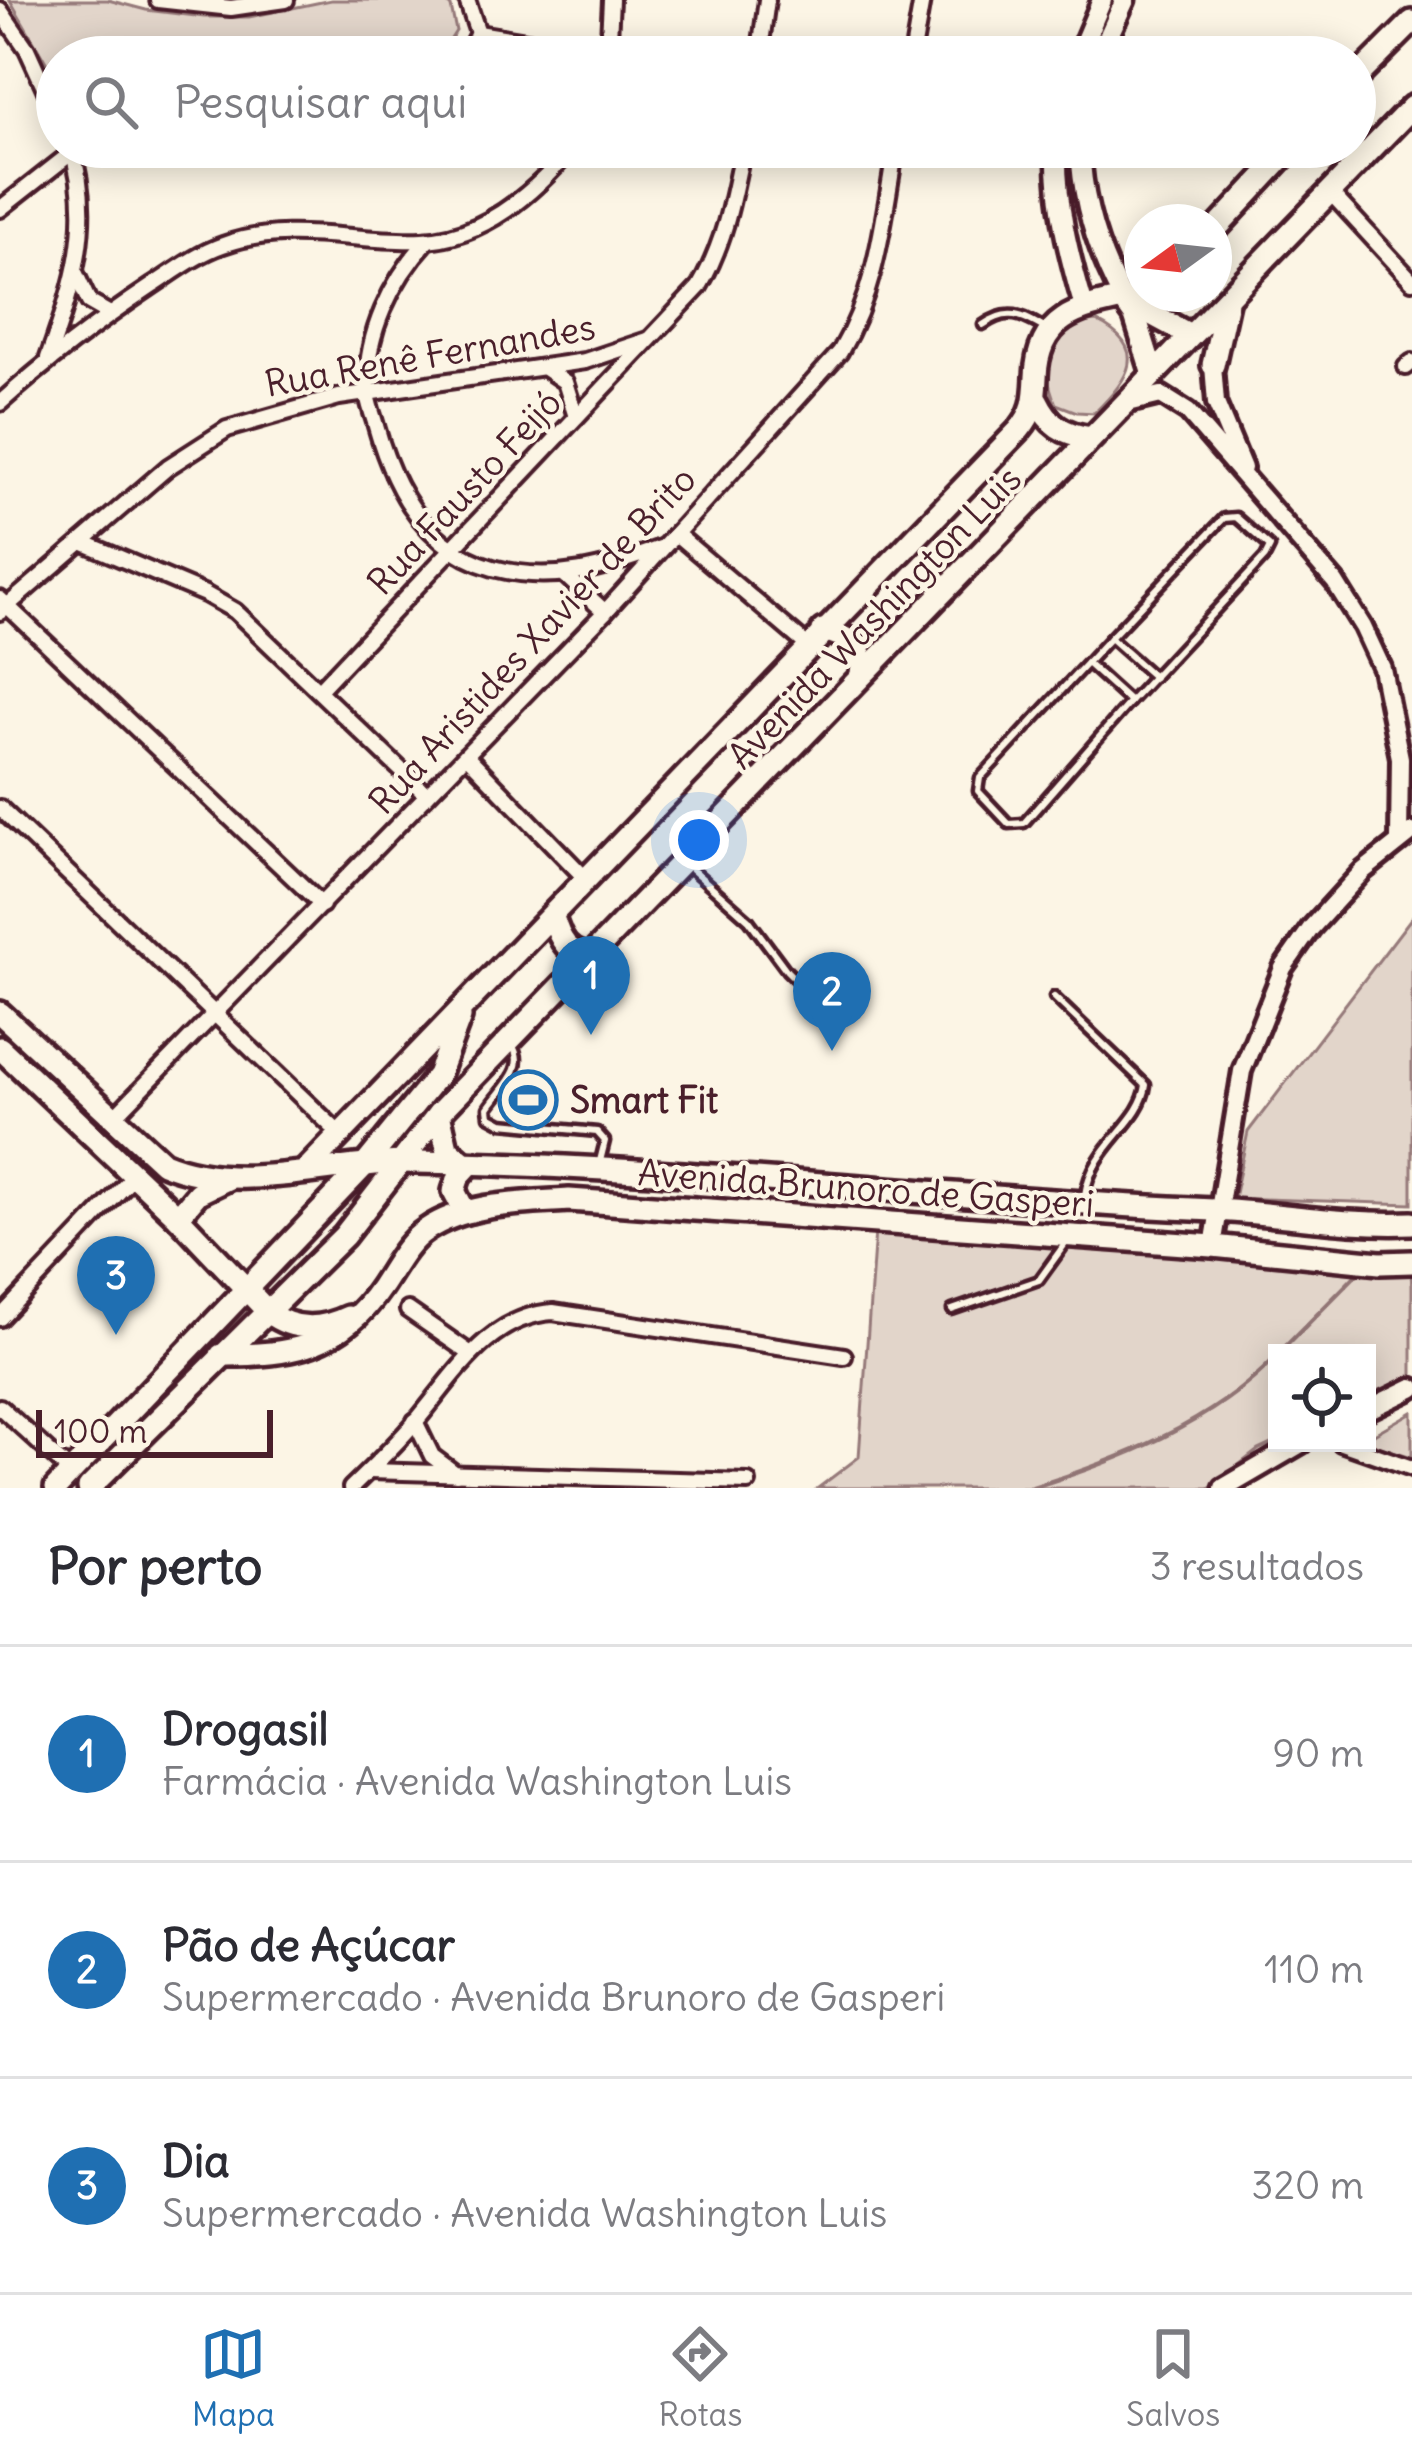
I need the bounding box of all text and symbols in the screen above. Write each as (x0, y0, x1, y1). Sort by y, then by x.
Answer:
search box (36, 36, 1376, 168)
icon: search (78, 69, 144, 135)
text: Pesquisar aqui (174, 74, 467, 130)
north arrow (1124, 204, 1232, 312)
street label: Rua Renê Fernandes (261, 304, 599, 407)
street label: Rua Fausto Feijó (358, 380, 571, 604)
street label: Rua Aristides Xavier de Brito (359, 457, 705, 824)
street label: Avenida Washington Luis (718, 457, 1031, 778)
your location (669, 810, 729, 870)
pin: 1 (552, 936, 630, 1035)
pin: 2 (793, 952, 871, 1051)
sports icon: Smart Fit (497, 1069, 559, 1131)
place label: Smart Fit (570, 1078, 718, 1123)
street label: Avenida Brunoro de Gasperi (636, 1150, 1096, 1227)
pin: 3 (77, 1236, 155, 1335)
map controls (1268, 1344, 1376, 1452)
button: locate (1268, 1344, 1376, 1452)
scale bar (36, 1404, 273, 1457)
text: 100 m (54, 1410, 147, 1452)
text: Por perto (48, 1534, 262, 1598)
text: 3 resultados (1150, 1542, 1364, 1591)
text: Drogasil (162, 1701, 329, 1757)
text: 1 (79, 1729, 95, 1778)
text: 90 m (1272, 1729, 1364, 1778)
text: Farmácia · Avenida Washington Luis (162, 1757, 792, 1806)
text: Pão de Açúcar (162, 1917, 455, 1973)
text: 2 (76, 1945, 98, 1994)
text: 110 m (1264, 1945, 1364, 1994)
text: Supermercado · Avenida Brunoro de Gasperi (162, 1973, 945, 2022)
text: Dia (162, 2133, 230, 2189)
text: 3 (76, 2161, 98, 2210)
text: 320 m (1251, 2161, 1364, 2210)
text: Supermercado · Avenida Washington Luis (162, 2189, 887, 2238)
tab: Mapa (192, 2321, 275, 2435)
tab: Rotas (658, 2321, 742, 2435)
tab: Salvos (1126, 2321, 1220, 2435)

